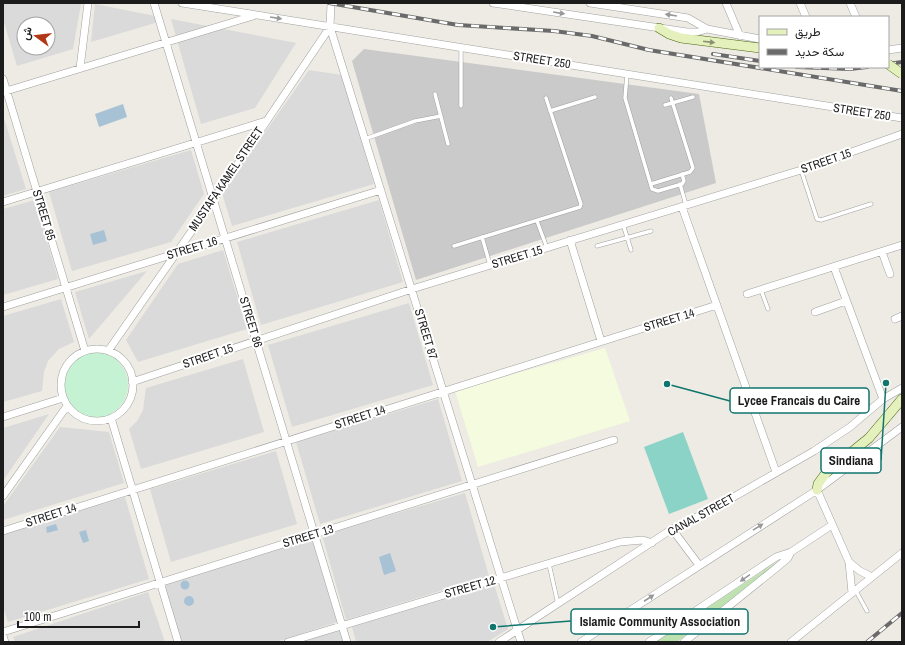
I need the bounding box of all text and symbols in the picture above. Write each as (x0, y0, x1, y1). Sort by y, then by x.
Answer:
one-way arrow (553, 10, 565, 16)
one-way arrow (665, 12, 678, 18)
one-way arrow (270, 15, 282, 21)
north arrow (16, 16, 56, 56)
legend (759, 16, 889, 68)
text: طريق (795, 24, 821, 40)
text: ش (18, 25, 35, 42)
one-way arrow (703, 39, 715, 45)
text: سكة حديد (795, 44, 844, 60)
street label: STREET 250 (512, 48, 572, 72)
street label: STREET 250 (832, 100, 892, 124)
street label: MUSTAFA KAMEL STREET (185, 124, 267, 234)
street label: STREET 15 (799, 145, 854, 177)
street label: STREET 85 (29, 188, 59, 243)
street label: STREET 16 (165, 233, 219, 263)
street label: STREET 15 (490, 242, 545, 272)
street label: STREET 86 (236, 295, 266, 349)
street label: STREET 14 (642, 305, 697, 335)
street label: STREET 87 (411, 307, 441, 362)
street label: STREET 15 (181, 340, 236, 372)
callout: Lycee Francais du Caire (730, 388, 869, 413)
text: Lycee Francais du Caire (738, 392, 860, 409)
street label: STREET 14 (333, 401, 388, 433)
callout: Sindiana (821, 448, 881, 473)
text: Sindiana (829, 452, 873, 469)
street label: CANAL STREET (665, 490, 737, 540)
street label: STREET 14 (24, 499, 79, 531)
street label: STREET 13 (281, 521, 335, 551)
one-way arrow (752, 524, 764, 531)
street label: STREET 12 (443, 572, 497, 602)
one-way arrow (740, 574, 750, 582)
one-way arrow (643, 594, 655, 601)
scale bar (18, 603, 139, 629)
text: 100 m (24, 609, 51, 625)
callout: Islamic Community Association (571, 609, 748, 634)
text: Islamic Community Association (580, 613, 740, 630)

